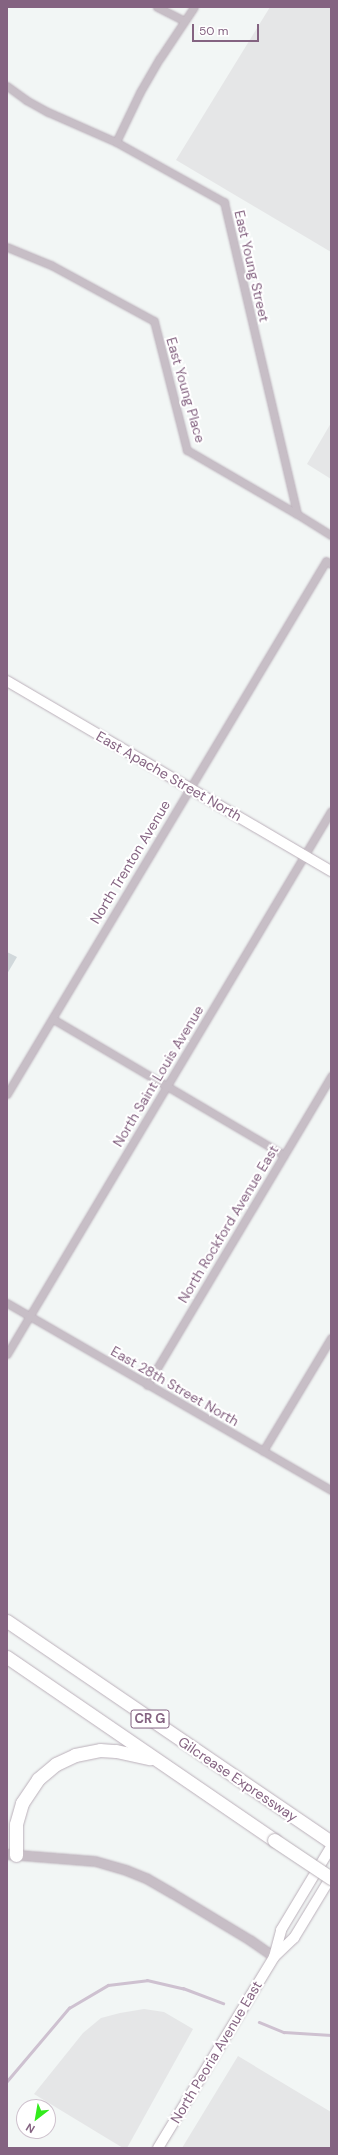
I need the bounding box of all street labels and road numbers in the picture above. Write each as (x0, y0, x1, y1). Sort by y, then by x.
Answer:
street label: East Young Street (231, 209, 273, 323)
street label: East Young Place (163, 335, 209, 445)
street label: East Apache Street North (93, 727, 245, 825)
street label: North Trenton Avenue (86, 797, 174, 927)
street label: North Saint Louis Avenue (109, 1002, 207, 1150)
street label: North Rockford Avenue East (174, 1142, 282, 1306)
street label: East 28th Street North (108, 1342, 242, 1430)
road number: CR G (130, 1708, 170, 1730)
street label: Gilcrease Expressway (175, 1733, 301, 1825)
street label: North Peoria Avenue East (167, 1978, 265, 2126)

